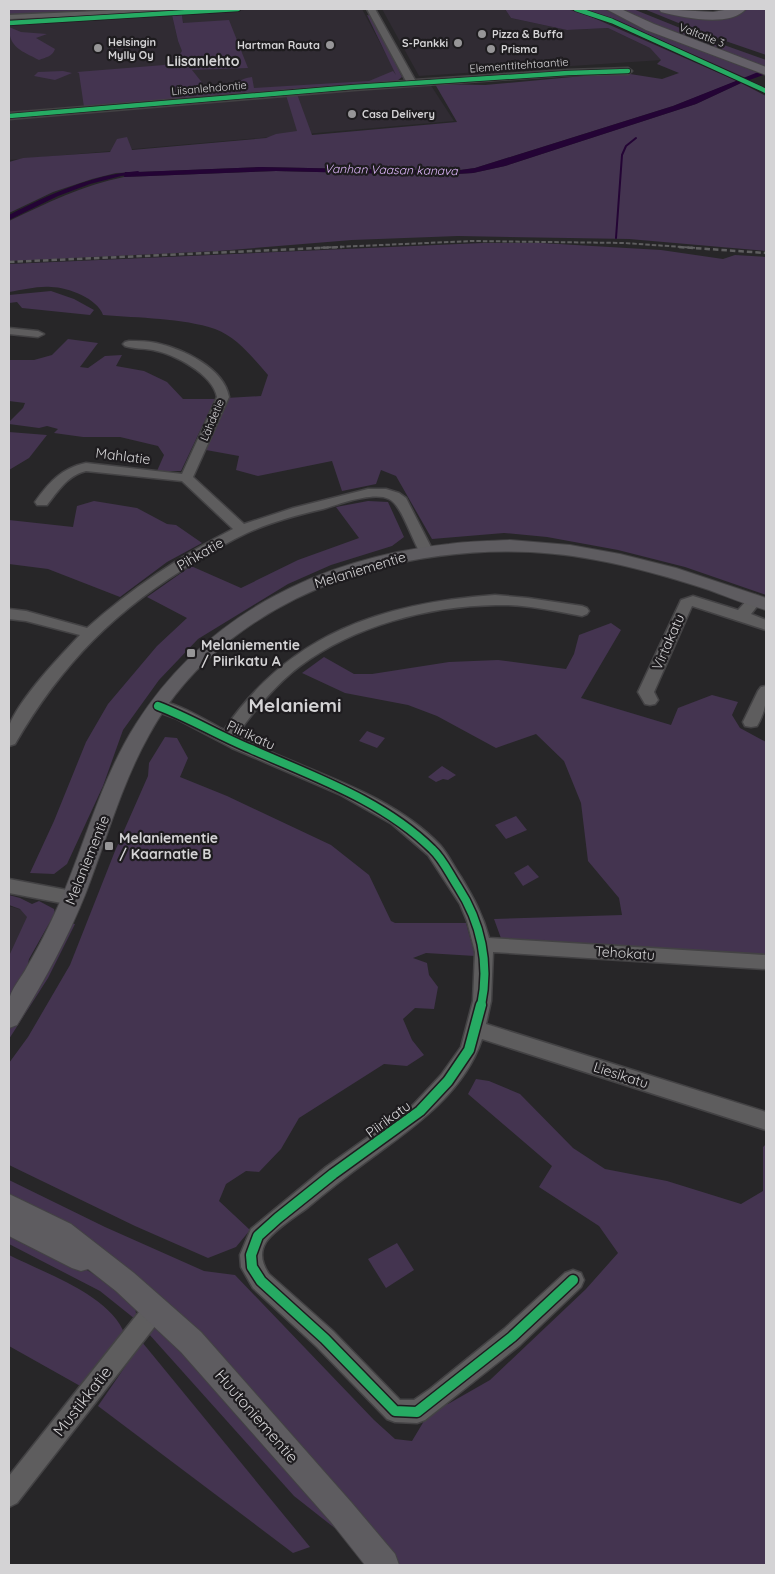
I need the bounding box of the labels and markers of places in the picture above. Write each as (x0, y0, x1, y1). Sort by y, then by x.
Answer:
place label: Pizza & Buffa (492, 27, 563, 41)
marker: Pizza & Buffa (476, 28, 488, 40)
place label: Helsingin Mylly Oy (108, 35, 156, 62)
place label: S-Pankki (402, 36, 448, 50)
marker: S-Pankki (452, 37, 464, 49)
place label: Hartman Rauta (237, 38, 320, 52)
marker: Hartman Rauta (324, 39, 336, 51)
marker: Helsingin Mylly Oy (92, 42, 104, 54)
place label: Prisma (501, 42, 537, 56)
marker: Prisma (485, 43, 497, 55)
place label: Casa Delivery (362, 107, 435, 121)
marker: Casa Delivery (346, 108, 358, 120)
place label: Melaniementie / Piirikatu A (201, 636, 300, 670)
marker: Melaniementie / Piirikatu A (185, 647, 197, 659)
place label: Melaniementie / Kaarnatie B (119, 829, 218, 863)
marker: Melaniementie / Kaarnatie B (103, 840, 115, 852)

